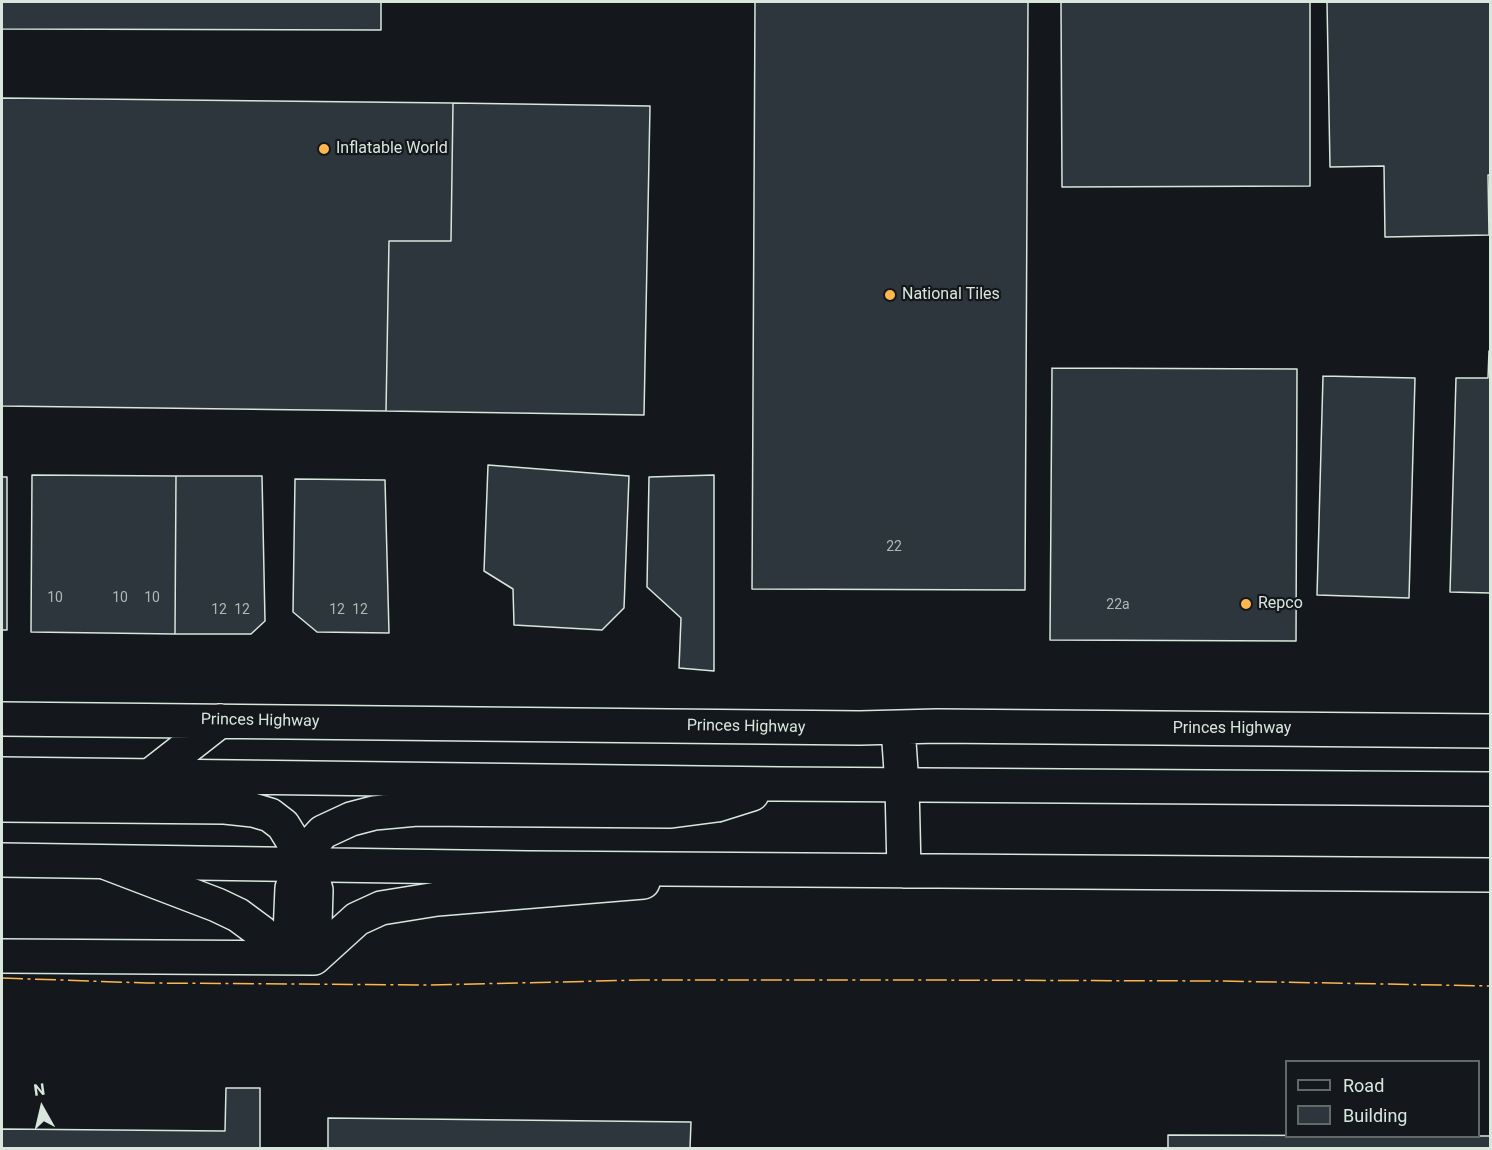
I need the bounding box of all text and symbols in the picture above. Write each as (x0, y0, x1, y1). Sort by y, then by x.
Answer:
place label: Inflatable World (336, 139, 448, 159)
marker: Inflatable World (317, 142, 331, 156)
place label: National Tiles (902, 285, 1000, 305)
marker: National Tiles (883, 288, 897, 302)
house number: 22 (886, 539, 902, 555)
house number: 10 (47, 590, 63, 606)
house number: 10 (112, 590, 128, 606)
house number: 10 (144, 590, 160, 606)
place label: Repco (1258, 594, 1303, 614)
house number: 22a (1106, 597, 1130, 613)
marker: Repco (1239, 597, 1253, 611)
house number: 12 (211, 602, 227, 618)
house number: 12 (234, 602, 250, 618)
house number: 12 (329, 602, 345, 618)
house number: 12 (352, 602, 368, 618)
street label: Princes Highway (201, 710, 319, 732)
street label: Princes Highway (687, 716, 805, 738)
street label: Princes Highway (1173, 719, 1291, 739)
legend (1285, 1060, 1480, 1138)
text: Road (1343, 1075, 1384, 1096)
north arrow (12, 1078, 72, 1138)
text: N (33, 1079, 46, 1100)
text: Building (1343, 1105, 1407, 1126)

